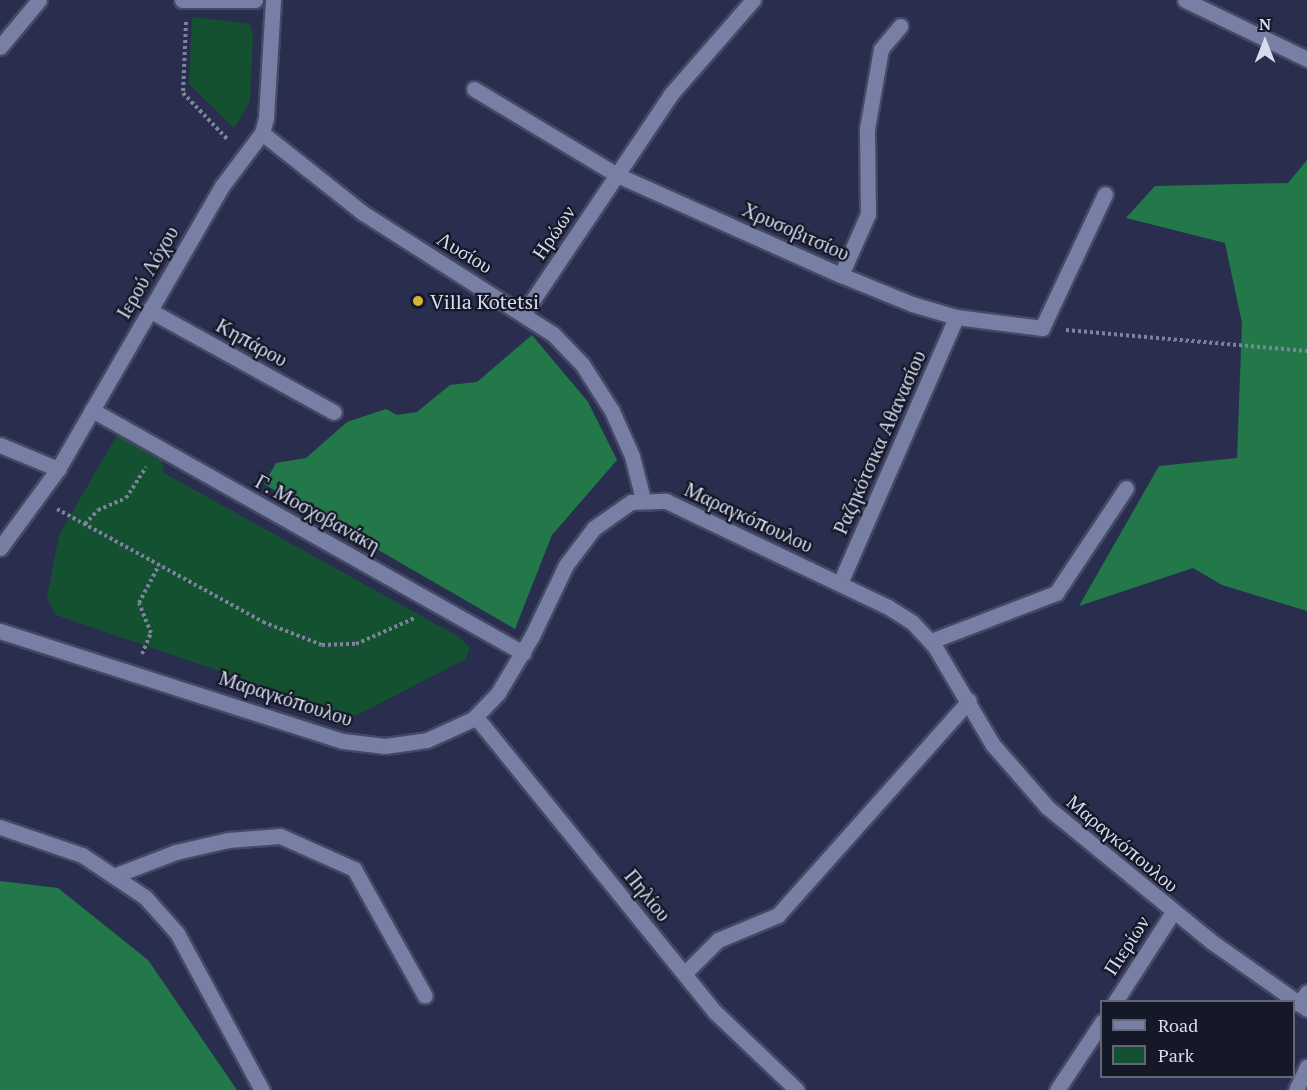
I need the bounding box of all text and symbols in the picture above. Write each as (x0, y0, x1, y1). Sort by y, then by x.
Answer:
north arrow (1235, 12, 1295, 72)
text: N (1259, 13, 1271, 35)
street label: Χρυσοβιτσίου (739, 197, 853, 265)
street label: Ηρώων (526, 201, 580, 263)
street label: Ιερού Λόχου (111, 222, 183, 322)
street label: Λυσίου (433, 226, 497, 278)
place label: Villa Kotetsi (430, 289, 539, 313)
marker: Villa Kotetsi (411, 294, 425, 308)
street label: Κηπάρου (212, 313, 292, 371)
street label: Ραζηκότσικα Αθανασίου (828, 346, 930, 538)
street label: Γ. Μοσχοβανάκη (251, 469, 385, 557)
street label: Μαραγκόπουλου (681, 477, 817, 557)
street label: Μαραγκόπουλου (216, 665, 356, 731)
street label: Μαραγκόπουλου (1062, 789, 1184, 897)
street label: Πηλίου (620, 864, 676, 926)
street label: Πιερίων (1098, 911, 1154, 979)
legend (1100, 1000, 1295, 1078)
text: Road (1158, 1013, 1198, 1037)
text: Park (1158, 1043, 1194, 1067)

